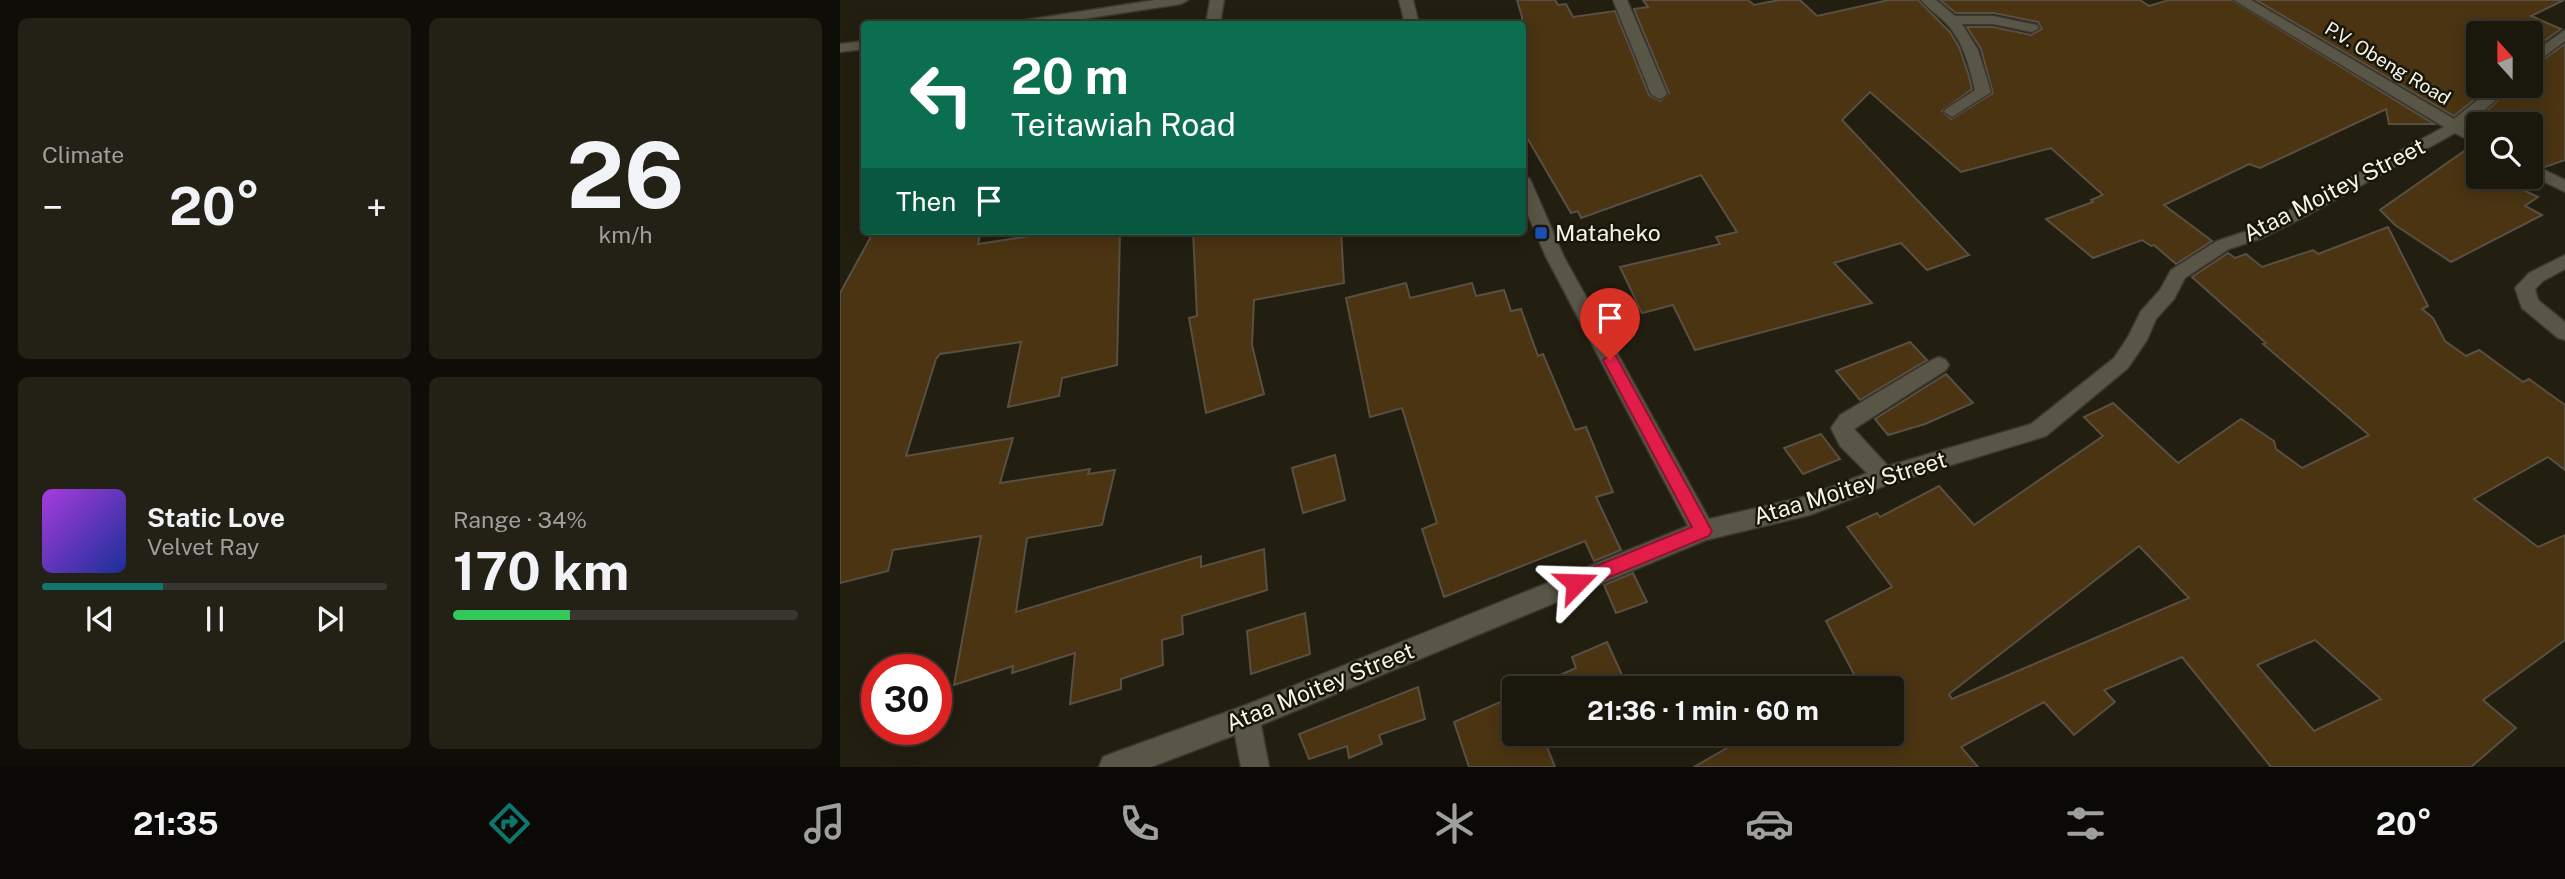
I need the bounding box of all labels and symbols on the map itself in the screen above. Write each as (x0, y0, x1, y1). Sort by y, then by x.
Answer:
street label: P.V. Obeng Road (2321, 17, 2455, 109)
north arrow (2466, 21, 2543, 98)
street label: Ataa Moitey Street (2238, 132, 2429, 247)
place label: Mataheko (1555, 219, 1661, 246)
marker: Mataheko (1533, 225, 1549, 241)
pin (1580, 288, 1640, 360)
street label: Ataa Moitey Street (1750, 445, 1950, 530)
position arrow (1539, 546, 1613, 620)
street label: Ataa Moitey Street (1222, 636, 1418, 737)
speed limit sign: 30 (861, 654, 952, 745)

